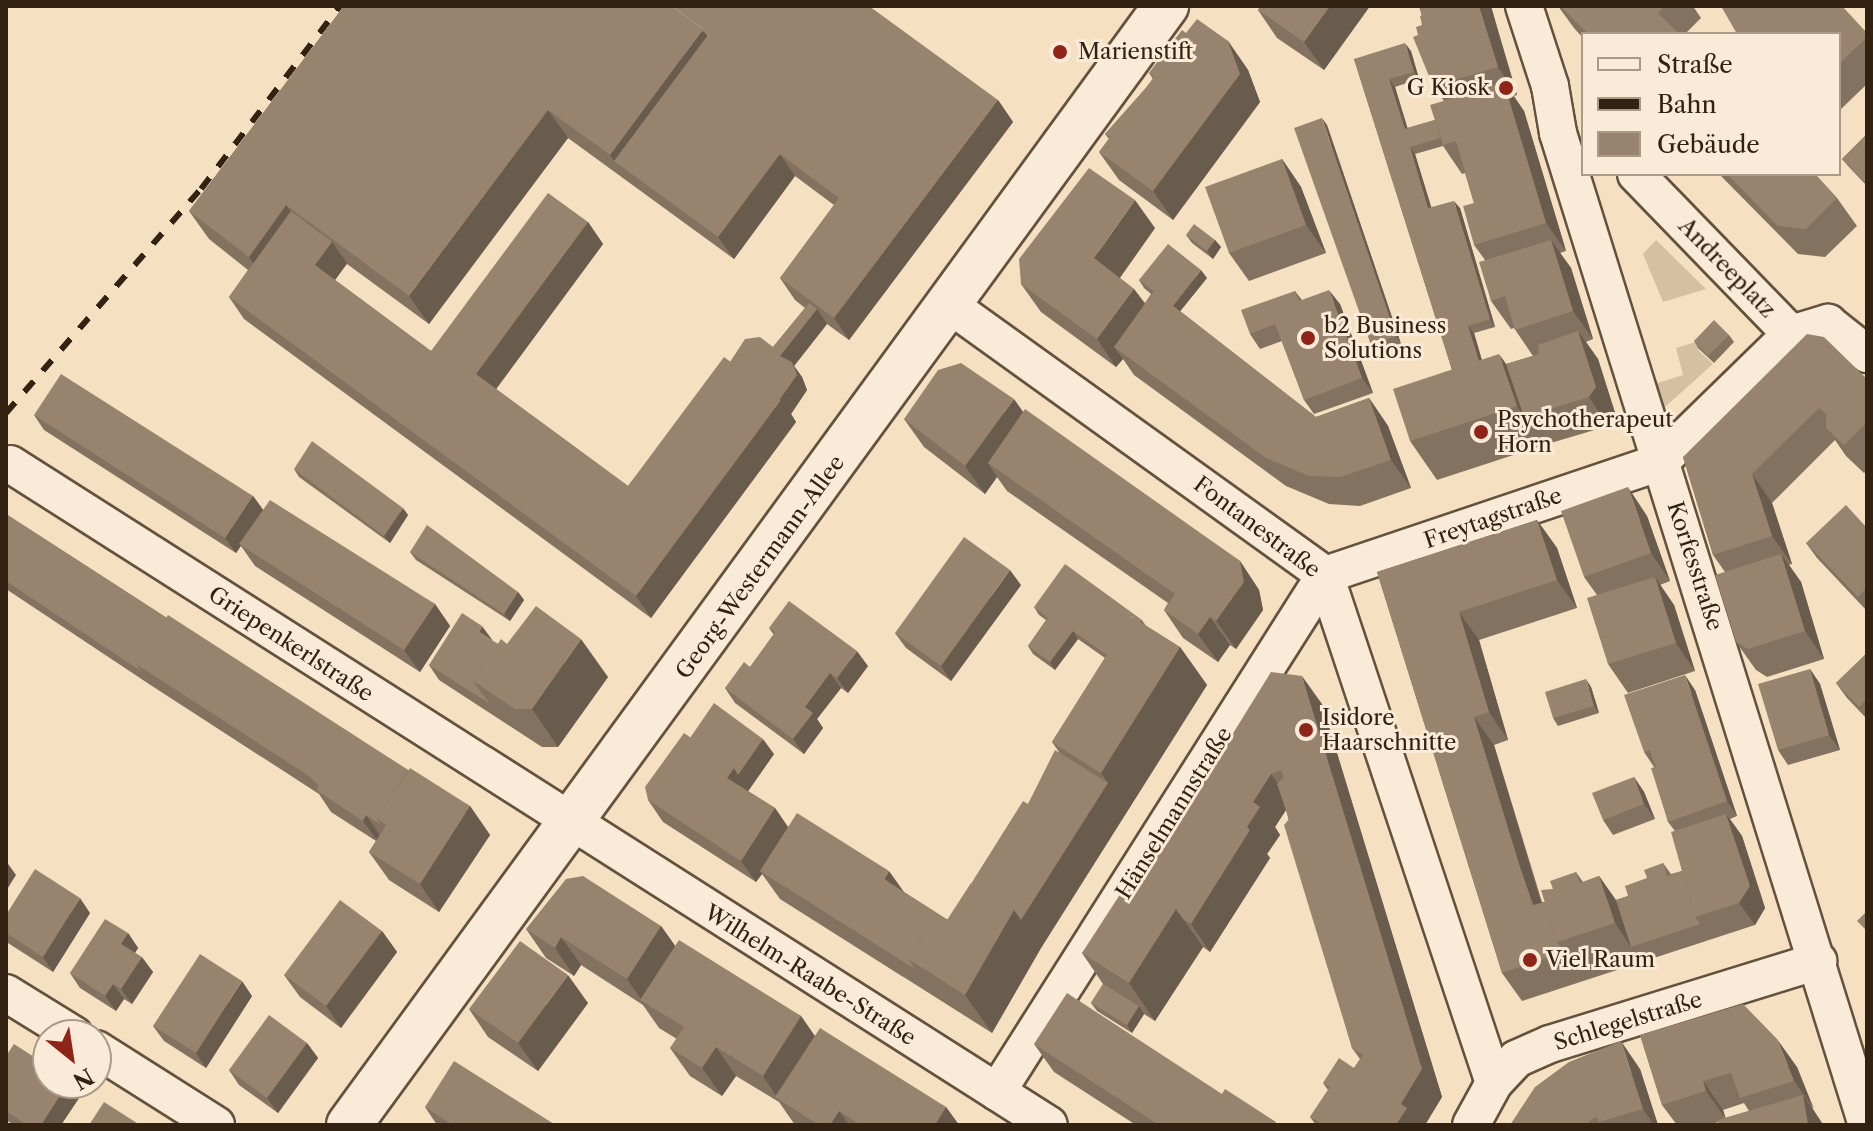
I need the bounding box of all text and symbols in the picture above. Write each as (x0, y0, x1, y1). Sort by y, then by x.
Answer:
legend (1581, 32, 1841, 176)
place label: Marienstift (1078, 39, 1193, 65)
marker: Marienstift (1049, 41, 1071, 63)
text: Straße (1657, 50, 1733, 79)
place label: G Kiosk (1407, 75, 1490, 101)
marker: G Kiosk (1497, 79, 1515, 97)
text: Bahn (1657, 90, 1716, 119)
text: Gebäude (1657, 130, 1760, 159)
street label: Andreeplatz (1673, 213, 1781, 323)
place label: b2 Business Solutions (1324, 312, 1446, 364)
marker: b2 Business Solutions (1299, 329, 1317, 347)
place label: Psychotherapeut Horn (1497, 406, 1673, 458)
marker: Psychotherapeut Horn (1472, 423, 1490, 441)
street label: Georg-Westermann-Allee (670, 450, 850, 684)
street label: Fontanestraße (1188, 471, 1326, 583)
street label: Freytagstraße (1421, 482, 1565, 554)
street label: Korfesstraße (1662, 498, 1728, 634)
street label: Griepenkerlstraße (204, 581, 378, 707)
place label: Isidore Haarschnitte (1322, 704, 1456, 756)
marker: Isidore Haarschnitte (1297, 721, 1315, 739)
street label: Hänselmannstraße (1110, 722, 1238, 904)
street label: Wilhelm-Raabe-Straße (699, 899, 921, 1051)
place label: Viel Raum (1546, 947, 1655, 973)
marker: Viel Raum (1521, 951, 1539, 969)
street label: Schlegelstraße (1551, 986, 1705, 1056)
north arrow (32, 1019, 112, 1099)
text: N (68, 1062, 98, 1095)

